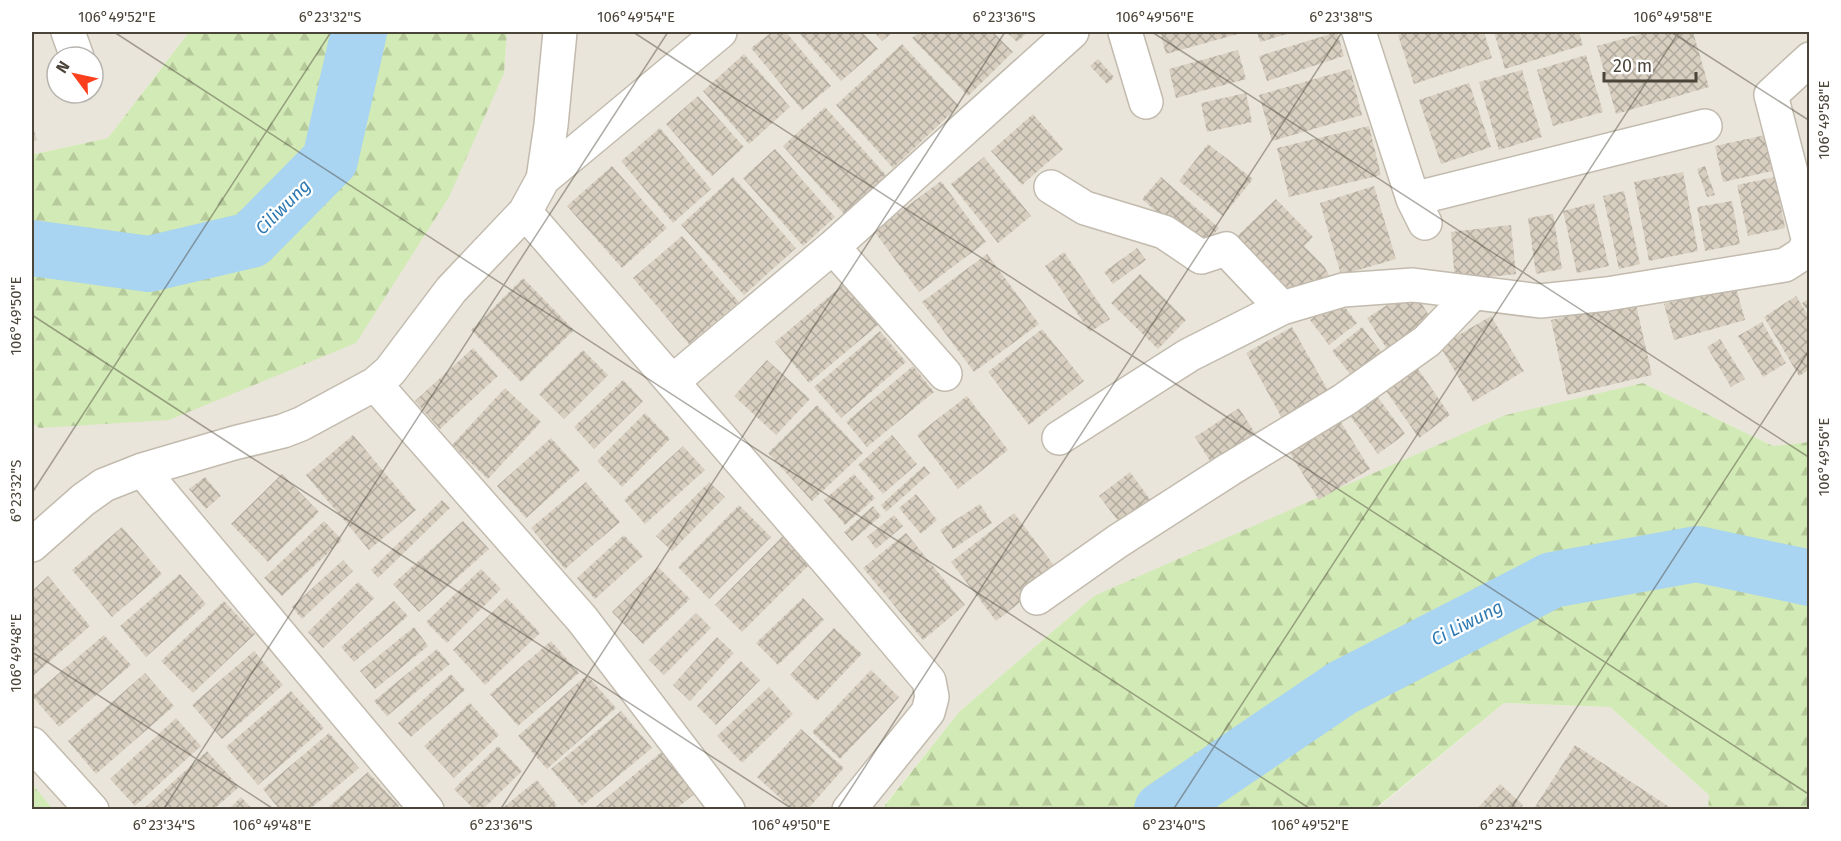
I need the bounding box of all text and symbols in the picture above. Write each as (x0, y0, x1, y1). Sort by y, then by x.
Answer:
text: 106°49'52"E (78, 8, 156, 26)
text: 6°23'32"S (299, 8, 361, 26)
text: 106°49'54"E (597, 8, 675, 26)
text: 6°23'36"S (972, 8, 1036, 26)
text: 106°49'56"E (1116, 8, 1194, 26)
text: 6°23'38"S (1309, 8, 1373, 26)
text: 106°49'58"E (1634, 8, 1712, 26)
north arrow (45, 45, 105, 105)
scale bar (1604, 45, 1696, 83)
text: 20 m (1613, 55, 1652, 77)
text: N (52, 57, 74, 77)
text: 106°49'58"E (1815, 81, 1833, 159)
water label: Ciliwung (251, 175, 315, 239)
text: 106°49'50"E (7, 276, 25, 356)
text: 106°49'56"E (1815, 418, 1833, 496)
text: 6°23'32"S (7, 460, 25, 522)
water label: Ci Liwung (1427, 596, 1507, 650)
text: 106°49'48"E (7, 614, 25, 692)
text: 6°23'34"S (133, 816, 195, 834)
text: 106°49'48"E (233, 816, 311, 834)
text: 6°23'36"S (469, 816, 533, 834)
text: 106°49'50"E (751, 816, 831, 834)
text: 6°23'40"S (1142, 816, 1206, 834)
text: 106°49'52"E (1271, 816, 1349, 834)
text: 6°23'42"S (1480, 816, 1542, 834)

